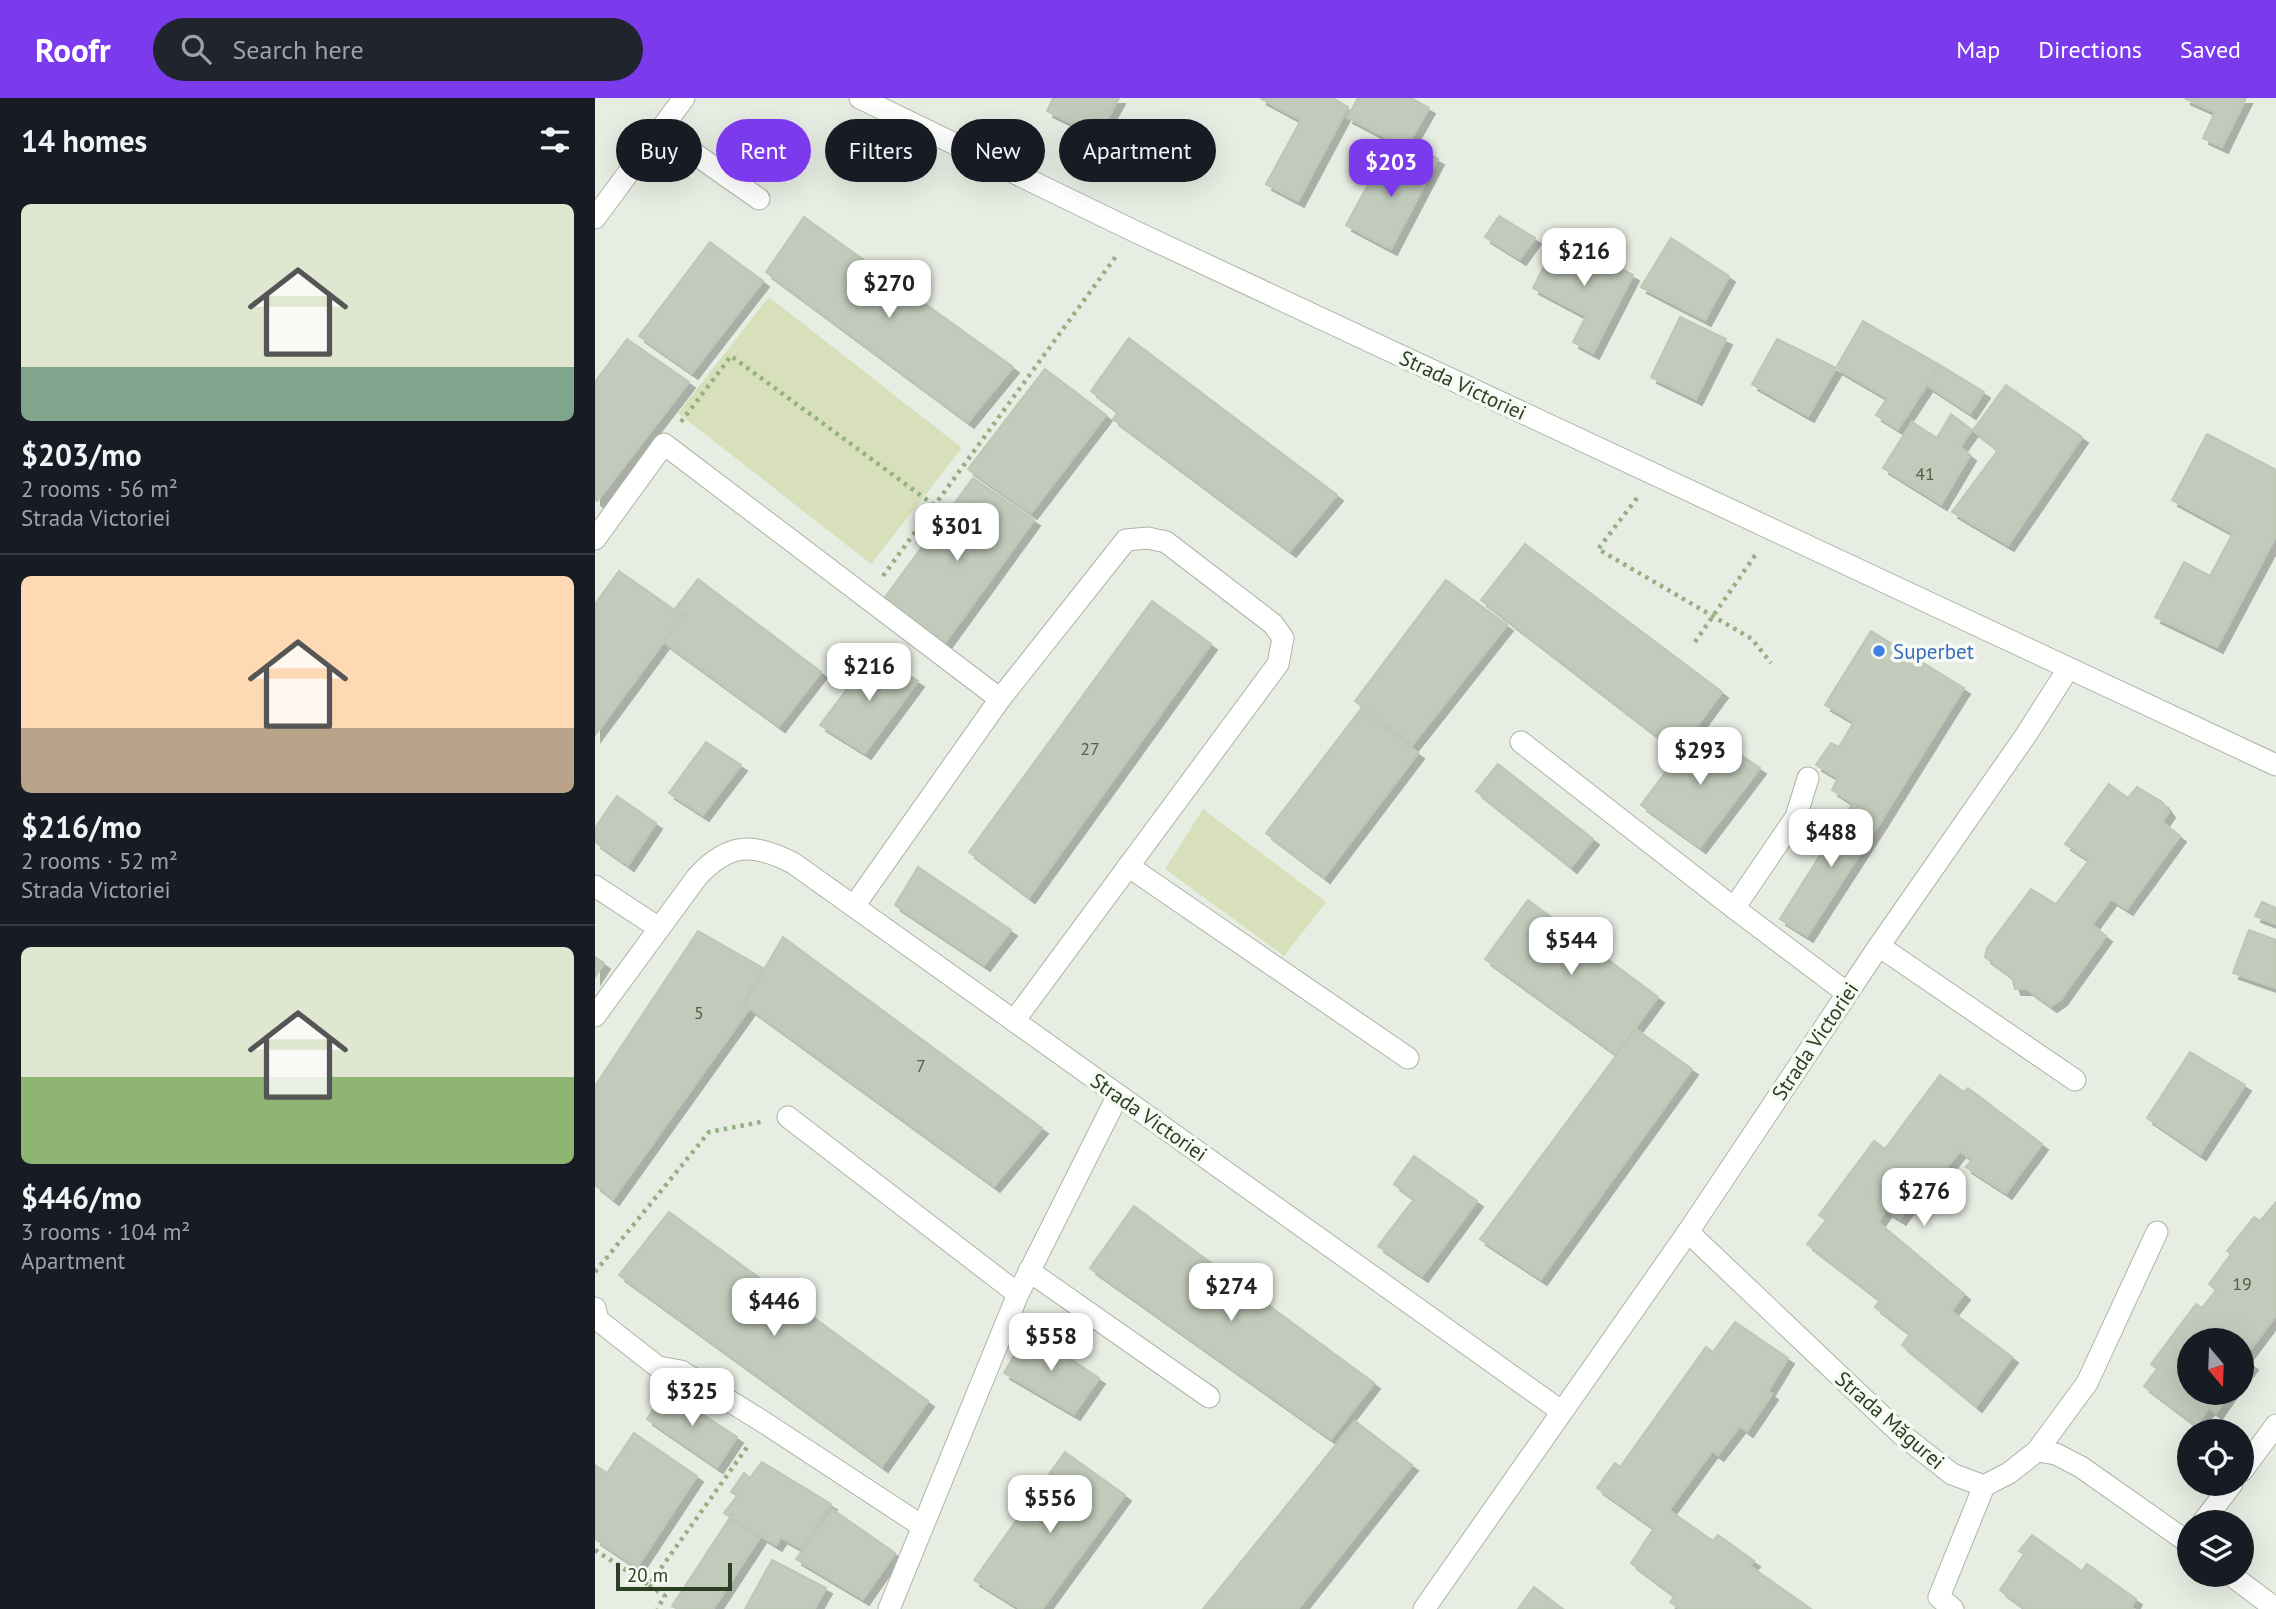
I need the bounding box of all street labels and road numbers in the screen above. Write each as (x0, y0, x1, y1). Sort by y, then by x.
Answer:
street label: Strada Victoriei (1395, 344, 1531, 426)
street label: Strada Victoriei (1766, 977, 1864, 1105)
street label: Strada Victoriei (1085, 1067, 1213, 1167)
street label: Strada Măgurei (1830, 1365, 1950, 1475)

